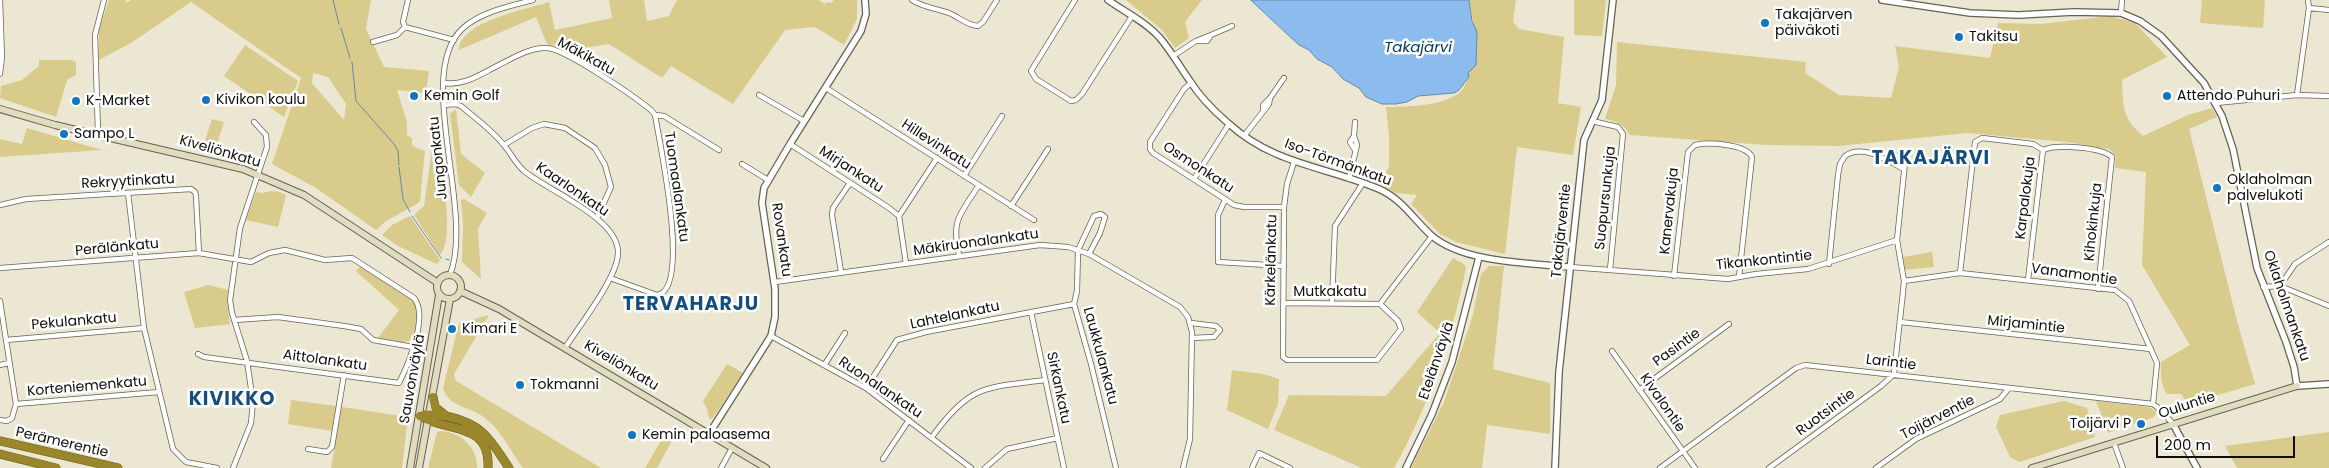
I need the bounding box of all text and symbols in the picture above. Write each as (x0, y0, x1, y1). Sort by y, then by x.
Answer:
place label: Takajärven päiväkoti (1775, 7, 1852, 40)
marker: Takajärven päiväkoti (1759, 17, 1771, 29)
place label: Takitsu (1969, 29, 2018, 45)
marker: Takitsu (1953, 31, 1965, 43)
street label: Mäkikatu (554, 34, 618, 80)
water label: Takajärvi (1384, 39, 1452, 57)
place label: Kemin Golf (424, 88, 500, 104)
place label: Attendo Puhuri (2177, 88, 2280, 104)
marker: Kemin Golf (408, 90, 420, 102)
marker: Attendo Puhuri (2161, 90, 2173, 102)
place label: Kivikon koulu (216, 92, 306, 108)
place label: K-Market (86, 93, 150, 109)
marker: Kivikon koulu (200, 94, 212, 106)
marker: K-Market (70, 95, 82, 107)
street label: Jungonkatu (426, 116, 452, 200)
street label: Hillevinkatu (898, 116, 974, 174)
place label: Sampo L (74, 126, 134, 142)
marker: Sampo L (58, 128, 70, 140)
street label: Tuomaalankatu (660, 131, 692, 243)
street label: Kiveliönkatu (177, 132, 263, 172)
street label: Iso-Törmänkatu (1282, 136, 1394, 190)
street label: Osmonkatu (1159, 139, 1237, 197)
street label: Mirjankatu (816, 143, 886, 197)
street label: Suopursunkuja (1592, 145, 1620, 251)
district label: TAKAJÄRVI (1871, 148, 1991, 170)
street label: Karpalokuja (2013, 156, 2039, 240)
street label: Kaarlonkatu (532, 159, 612, 221)
street label: Kanervakuja (1657, 167, 1683, 255)
street label: Rekryytinkatu (81, 171, 175, 193)
place label: Oklaholman palvelukoti (2227, 172, 2312, 204)
street label: Kihokinkuja (2082, 182, 2106, 262)
marker: Oklaholman palvelukoti (2211, 182, 2223, 194)
street label: Takajärventie (1549, 183, 1575, 279)
street label: Rovankatu (767, 202, 795, 278)
street label: Kärkelänkatu (1263, 214, 1281, 306)
street label: Mäkiruonalankatu (912, 226, 1040, 260)
street label: Perälänkatu (74, 236, 160, 260)
street label: Tikankontintie (1715, 248, 1813, 274)
street label: Oklaholmankatu (2259, 248, 2313, 364)
street label: Vanamontie (2030, 261, 2118, 289)
street label: Mutkakatu (1293, 284, 1367, 300)
district label: TERVAHARJU (622, 294, 760, 316)
street label: Lahtelankatu (909, 298, 1001, 334)
street label: Laukkulankatu (1079, 305, 1121, 407)
street label: Pekulankatu (31, 310, 117, 334)
street label: Mirjamintie (1986, 313, 2066, 337)
street label: Etelänväylä (1416, 320, 1458, 402)
place label: Kimari E (462, 321, 517, 337)
marker: Kimari E (446, 323, 458, 335)
street label: Pasintie (1650, 325, 1704, 371)
street label: Sauvonväylä (397, 333, 429, 425)
street label: Kiveliönkatu (581, 337, 661, 395)
street label: Aittolankatu (282, 347, 368, 375)
street label: Sirkankatu (1042, 350, 1074, 426)
street label: Larintie (1865, 352, 1917, 374)
street label: Ruonalankatu (835, 354, 925, 422)
street label: Kivalontie (1636, 370, 1688, 436)
street label: Korteniemenkatu (26, 373, 148, 401)
place label: Tokmanni (530, 377, 599, 393)
marker: Tokmanni (514, 379, 526, 391)
street label: Ruotsintie (1793, 386, 1859, 440)
district label: KIVIKKO (188, 389, 276, 411)
street label: Ouluntie (2157, 389, 2217, 423)
street label: Toijärventie (1898, 392, 1978, 444)
place label: Toijärvi P (2070, 416, 2131, 432)
marker: Toijärvi P (2135, 418, 2147, 430)
street label: Perämerentie (14, 424, 110, 462)
scale bar (2159, 426, 2298, 458)
place label: Kemin paloasema (642, 427, 770, 443)
marker: Kemin paloasema (626, 429, 638, 441)
text: 200 m (2164, 434, 2211, 455)

